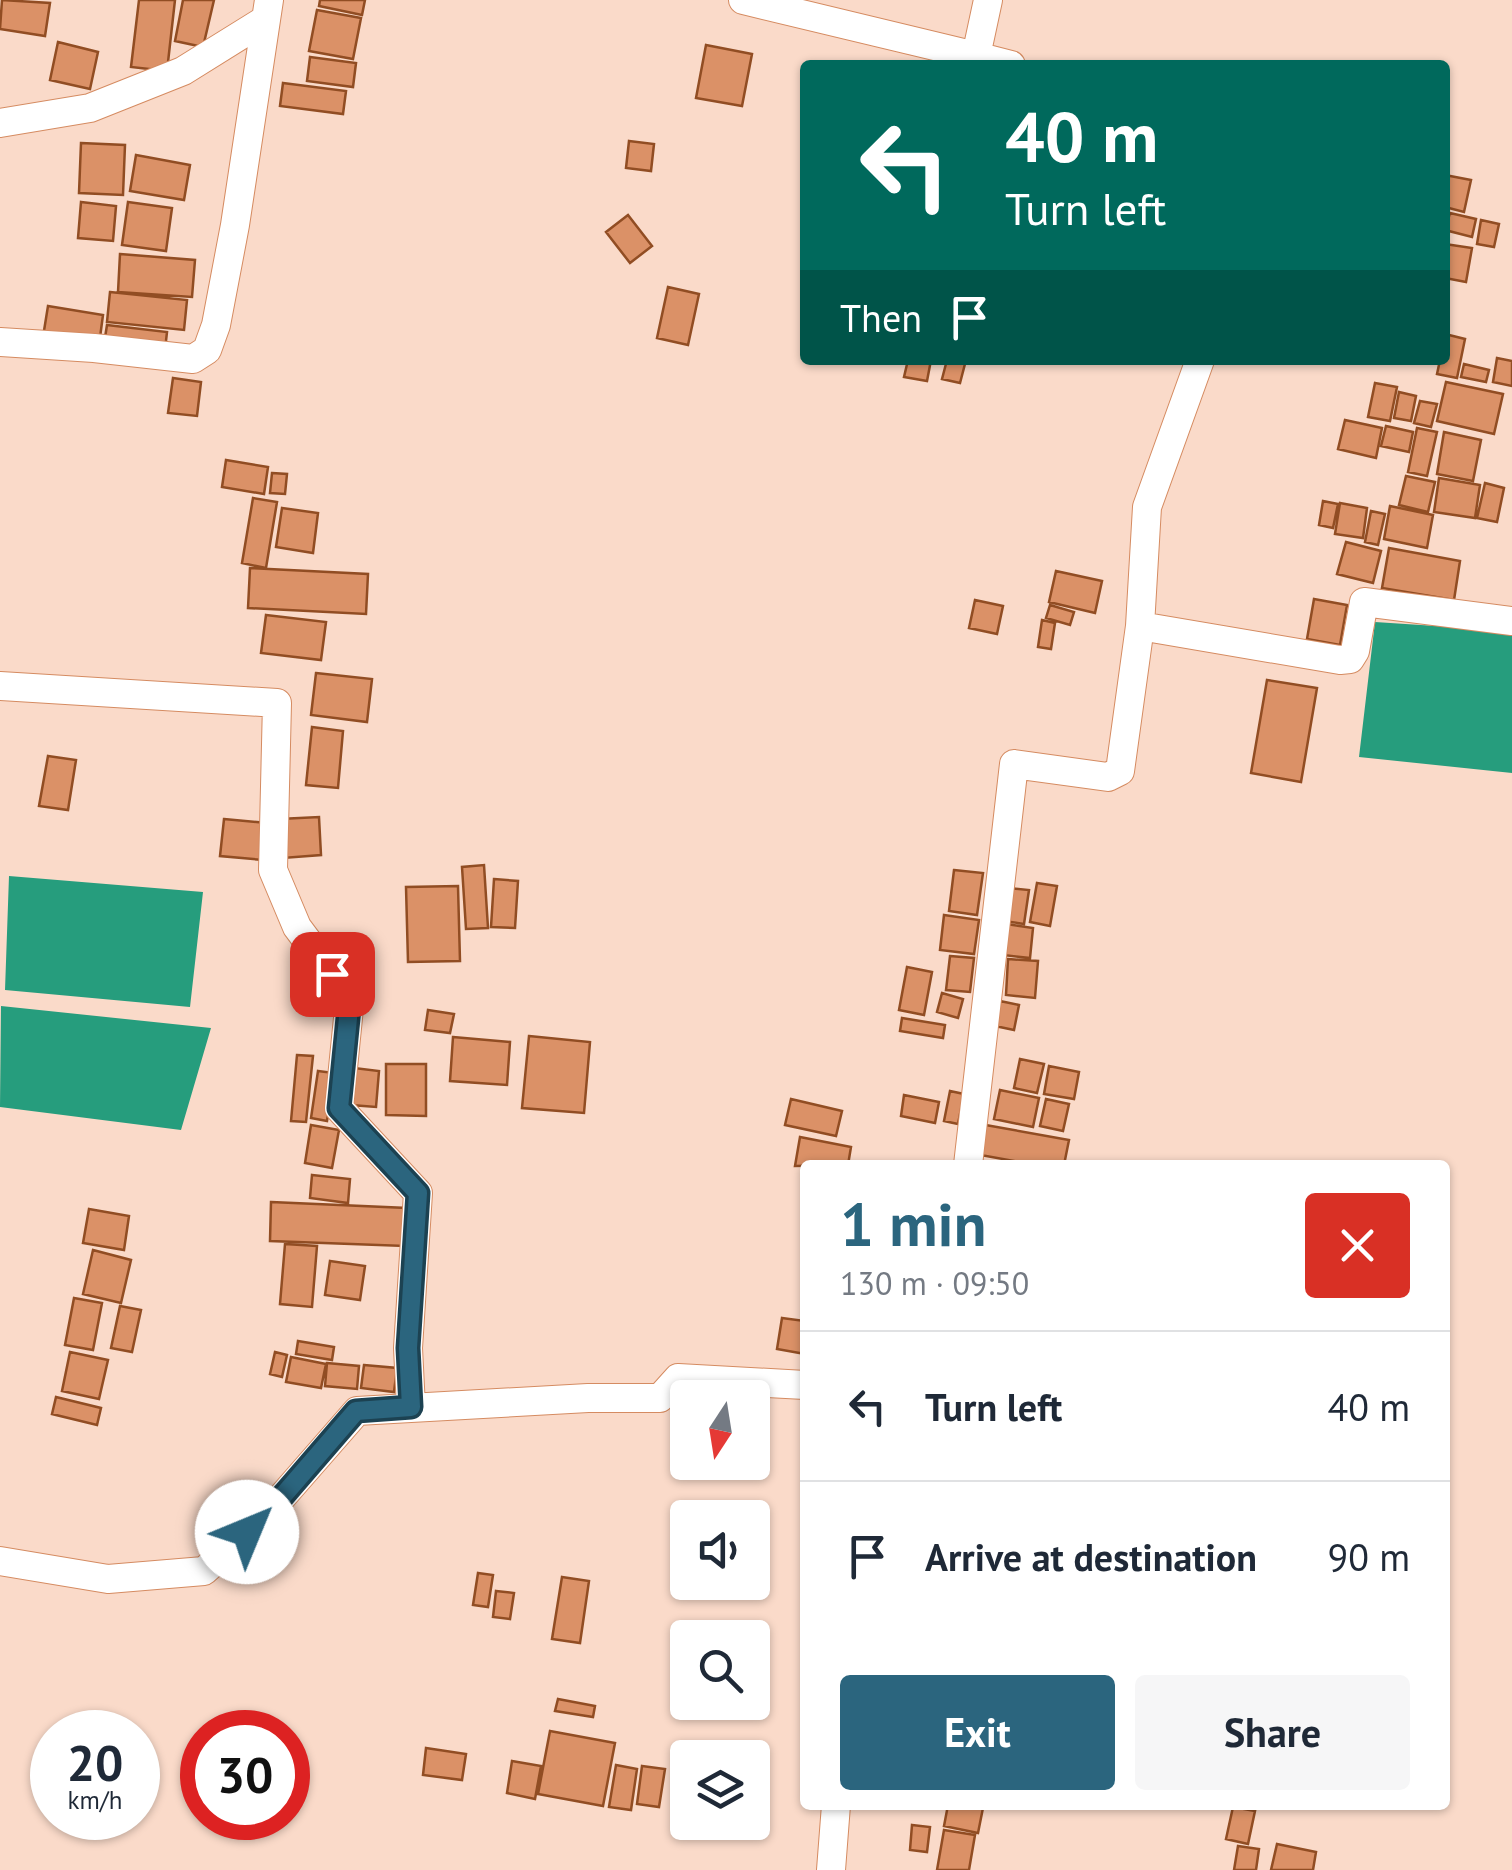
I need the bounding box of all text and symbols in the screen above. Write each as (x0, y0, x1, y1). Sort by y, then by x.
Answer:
text: 40 m (1005, 91, 1158, 181)
icon: left (840, 100, 970, 230)
text: Turn left (1005, 179, 1166, 237)
icon: arrive (942, 290, 997, 345)
text: Then (840, 293, 922, 342)
pin (290, 932, 375, 1017)
icon: arrive (305, 947, 360, 1002)
text: 1 min (840, 1185, 986, 1263)
button: close (1305, 1193, 1410, 1298)
text: 130 m · 09:50 (840, 1262, 1029, 1304)
icon: left (840, 1379, 895, 1434)
north arrow (670, 1380, 770, 1480)
map controls (670, 1380, 770, 1840)
text: Turn left (925, 1382, 1062, 1431)
text: 40 m (1328, 1382, 1410, 1431)
position arrow (195, 1480, 299, 1584)
button: sound (670, 1500, 770, 1600)
icon: arrive (840, 1529, 895, 1584)
text: Arrive at destination (925, 1532, 1257, 1581)
text: 90 m (1328, 1532, 1410, 1581)
button: search (670, 1620, 770, 1720)
button: Exit (840, 1675, 1115, 1790)
button: Share (1135, 1675, 1410, 1790)
speed limit sign: 30 (180, 1710, 310, 1840)
text: 20 (67, 1730, 123, 1795)
button: layers (670, 1740, 770, 1840)
text: km/h (68, 1784, 122, 1816)

